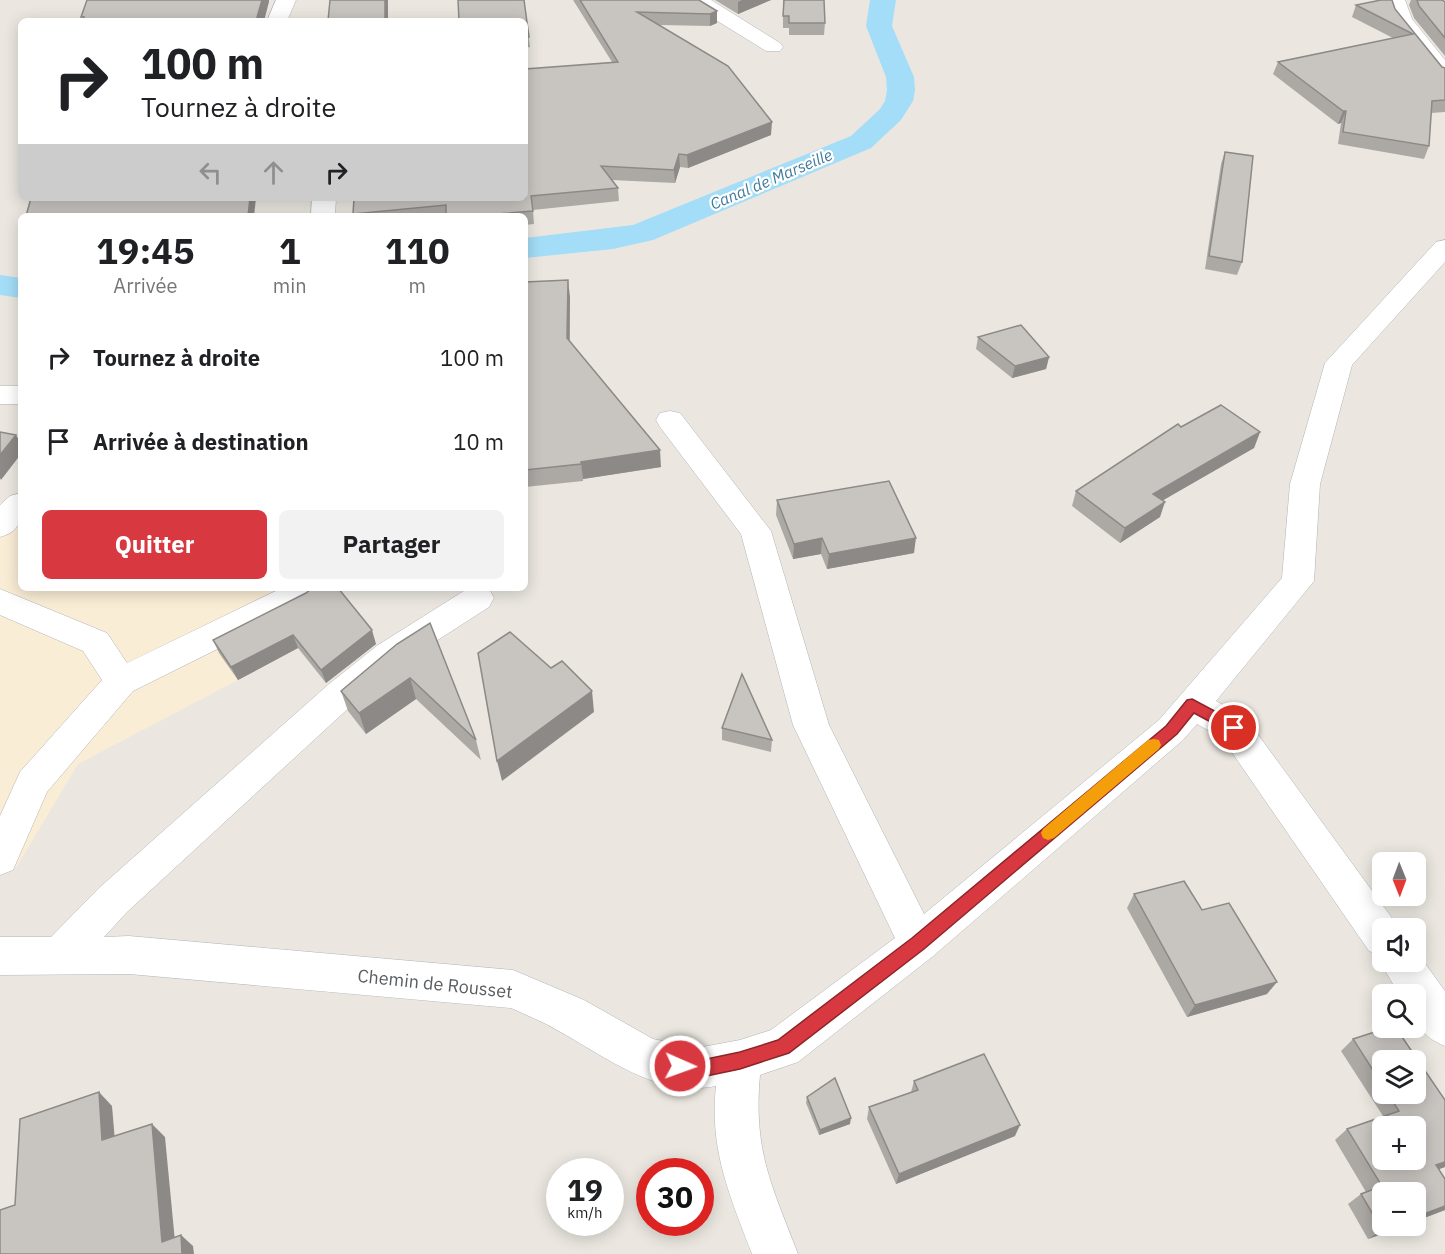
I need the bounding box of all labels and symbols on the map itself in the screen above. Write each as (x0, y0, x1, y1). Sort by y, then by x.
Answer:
water label: Canal de Marseille (707, 144, 835, 214)
pin (1208, 702, 1259, 753)
north arrow (1372, 852, 1426, 906)
street label: Chemin de Rousset (356, 964, 514, 1003)
position arrow (648, 1034, 712, 1098)
speed limit sign: 30 (636, 1158, 714, 1236)

